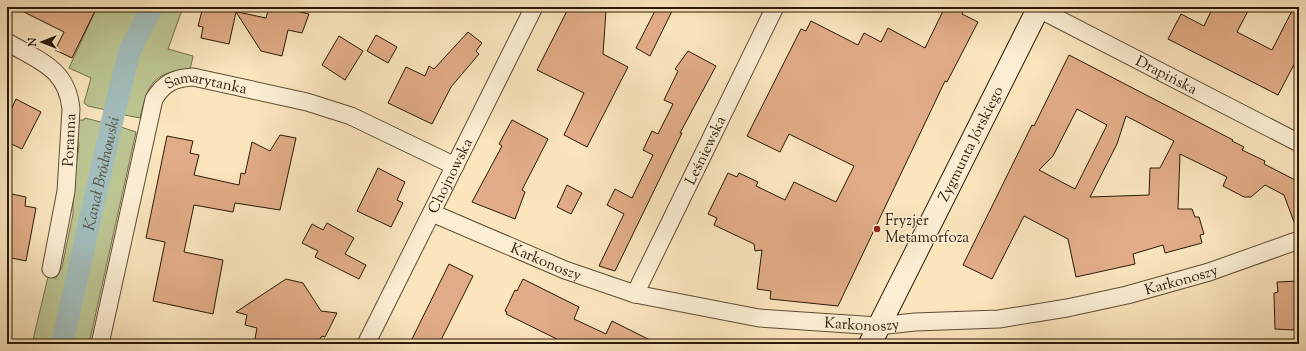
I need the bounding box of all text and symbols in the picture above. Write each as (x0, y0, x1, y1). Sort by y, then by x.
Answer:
north arrow (22, 22, 62, 62)
text: N (25, 37, 41, 47)
street label: Drapińska (1131, 51, 1200, 101)
street label: Samarytanka (161, 68, 249, 101)
street label: Zygmunta Jórskiego (934, 83, 1010, 206)
street label: Poranna (59, 113, 82, 167)
street label: Leśniewska (681, 113, 732, 189)
water label: Kanał Bródnowski (79, 115, 127, 233)
street label: Chojnowska (424, 135, 479, 218)
place label: Fryzjer Metamorfoza (885, 211, 969, 249)
marker: Fryzjer Metamorfoza (872, 224, 882, 234)
street label: Karkonoszy (507, 239, 584, 287)
street label: Karkonoszy (1142, 260, 1222, 302)
street label: Karkonoszy (823, 313, 901, 338)

